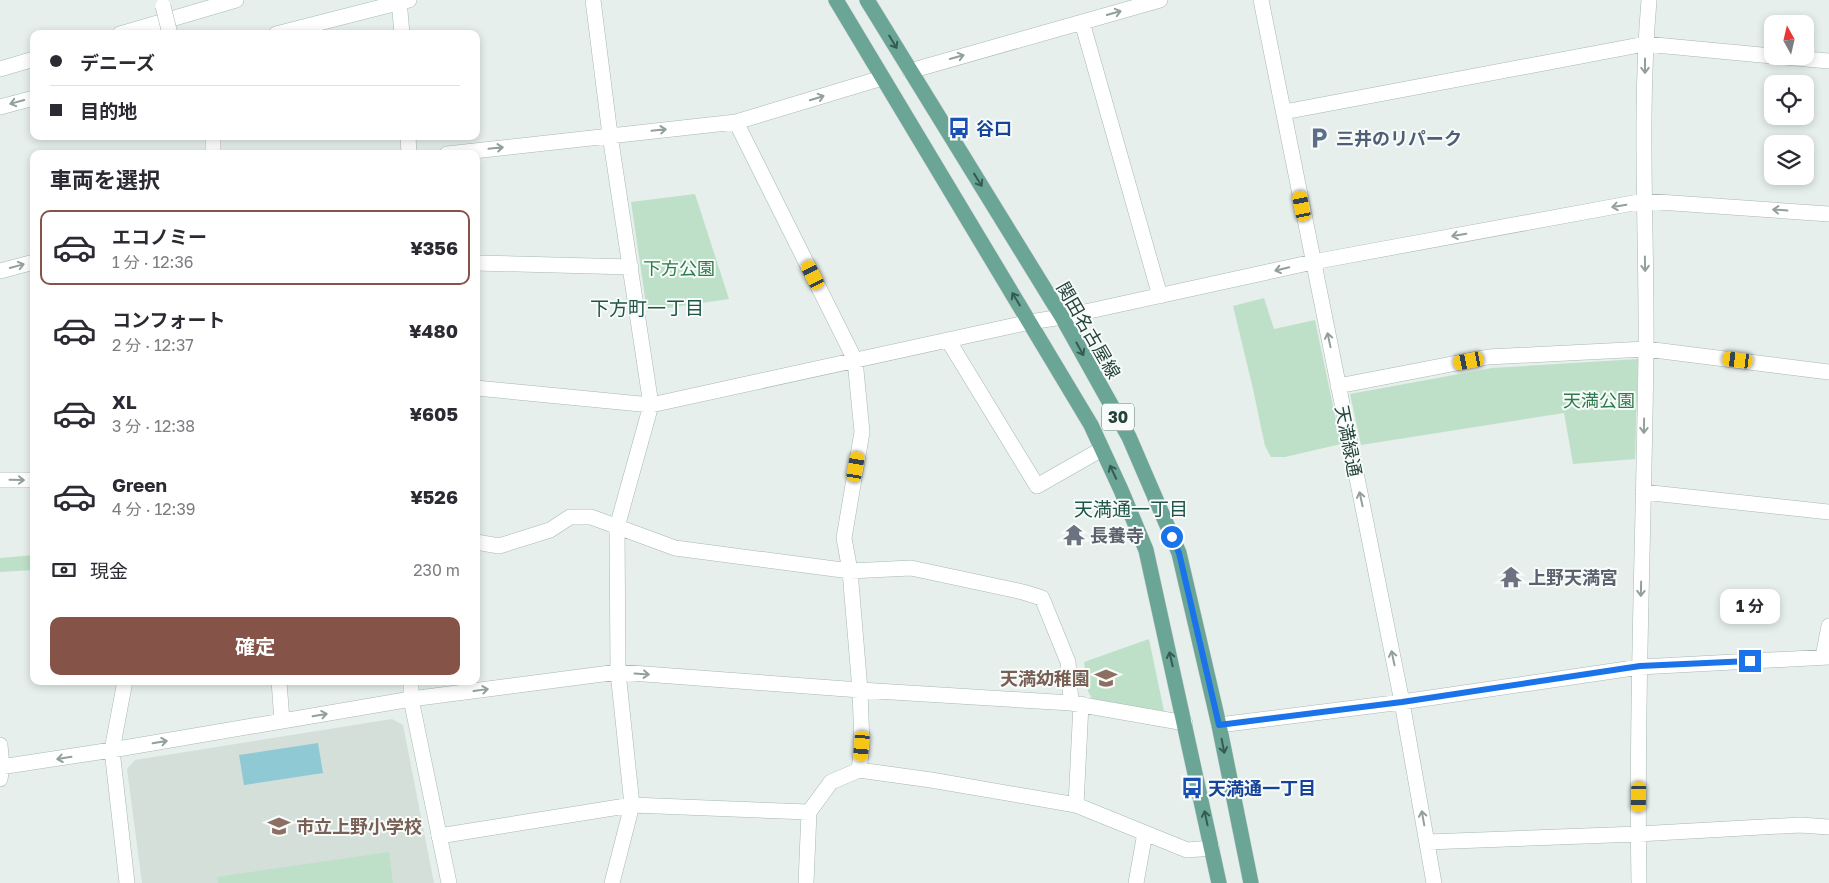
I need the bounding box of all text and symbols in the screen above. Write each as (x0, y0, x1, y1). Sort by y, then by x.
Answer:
one-way arrow (1105, 8, 1121, 18)
north arrow (1764, 15, 1814, 65)
map controls (1764, 15, 1814, 185)
one-way arrow (888, 34, 898, 48)
text: デニーズ (80, 51, 155, 74)
one-way arrow (949, 52, 965, 62)
one-way arrow (1640, 58, 1650, 74)
button: locate (1764, 75, 1814, 125)
one-way arrow (809, 92, 825, 102)
one-way arrow (9, 98, 25, 107)
text: 目的地 (80, 99, 137, 122)
bus stop icon: 谷口 (946, 115, 972, 141)
place label: 谷口 (976, 117, 1012, 139)
parking icon: 三井のリパーク (1306, 125, 1332, 151)
one-way arrow (651, 126, 667, 135)
place label: 三井のリパーク (1336, 127, 1462, 149)
button: layers (1764, 135, 1814, 185)
one-way arrow (488, 143, 504, 153)
text: 車両を選択 (50, 166, 160, 193)
one-way arrow (973, 173, 983, 187)
car (1291, 190, 1312, 222)
one-way arrow (1611, 201, 1627, 211)
one-way arrow (1773, 206, 1789, 215)
icon: car (52, 225, 97, 270)
text: エコノミー (112, 225, 207, 248)
one-way arrow (1451, 231, 1467, 240)
text: ¥356 (410, 236, 458, 259)
text: 1 分 · 12:36 (112, 252, 193, 272)
one-way arrow (1640, 255, 1650, 271)
park label: 下方公園 (643, 257, 715, 279)
car (799, 258, 826, 292)
one-way arrow (8, 261, 24, 271)
one-way arrow (1275, 265, 1291, 274)
street label: 関田名古屋線 (1052, 278, 1126, 382)
one-way arrow (1011, 293, 1021, 307)
district label: 下方町一丁目 (590, 296, 704, 319)
icon: car (52, 308, 97, 353)
text: コンフォート (112, 308, 225, 331)
text: ¥480 (409, 319, 458, 342)
one-way arrow (1323, 332, 1333, 348)
text: 2 分 · 12:37 (112, 335, 194, 355)
one-way arrow (1075, 341, 1085, 356)
car (1452, 351, 1485, 371)
car (1722, 351, 1753, 369)
park label: 天満公園 (1563, 389, 1635, 411)
text: XL (112, 390, 137, 413)
icon: car (52, 391, 97, 436)
text: ¥605 (409, 402, 458, 425)
road number: 30 (1102, 404, 1134, 431)
street label: 天満緑通 (1331, 404, 1367, 478)
text: 3 分 · 12:38 (112, 416, 195, 436)
one-way arrow (1639, 418, 1649, 434)
car (846, 451, 865, 483)
one-way arrow (1108, 464, 1118, 479)
text: Green (112, 473, 167, 496)
icon: car (52, 474, 97, 519)
one-way arrow (8, 475, 25, 485)
text: ¥526 (410, 485, 458, 508)
one-way arrow (1356, 491, 1365, 507)
district label: 天満通一丁目 (1074, 497, 1188, 520)
text: 4 分 · 12:39 (112, 499, 195, 519)
temple icon: 長養寺 (1061, 522, 1087, 548)
place label: 長養寺 (1090, 524, 1144, 546)
route start (1161, 526, 1183, 548)
icon: cash (50, 556, 78, 584)
text: 現金 (90, 559, 128, 582)
text: 230 m (413, 560, 460, 580)
temple icon: 上野天満宮 (1498, 564, 1524, 590)
place label: 上野天満宮 (1528, 566, 1618, 588)
one-way arrow (1637, 580, 1646, 596)
callout: 1 分 (1720, 588, 1780, 624)
text: 1 分 (1736, 596, 1764, 616)
button: 確定 (50, 617, 460, 675)
one-way arrow (1388, 650, 1398, 666)
route end (1739, 650, 1761, 672)
one-way arrow (1166, 652, 1175, 668)
school or university icon: 天満幼稚園 (1093, 665, 1119, 691)
place label: 天満幼稚園 (1000, 667, 1090, 689)
one-way arrow (634, 669, 650, 678)
one-way arrow (473, 685, 489, 695)
one-way arrow (312, 709, 328, 719)
car (853, 730, 870, 762)
one-way arrow (152, 737, 168, 747)
one-way arrow (1219, 738, 1229, 754)
one-way arrow (56, 753, 72, 763)
bus stop icon: 天満通一丁目 (1179, 775, 1205, 801)
place label: 天満通一丁目 (1208, 777, 1316, 799)
car (1631, 782, 1646, 812)
one-way arrow (1417, 810, 1427, 826)
one-way arrow (1200, 811, 1210, 827)
school or university icon: 市立上野小学校 (266, 813, 292, 839)
place label: 市立上野小学校 (296, 815, 422, 837)

